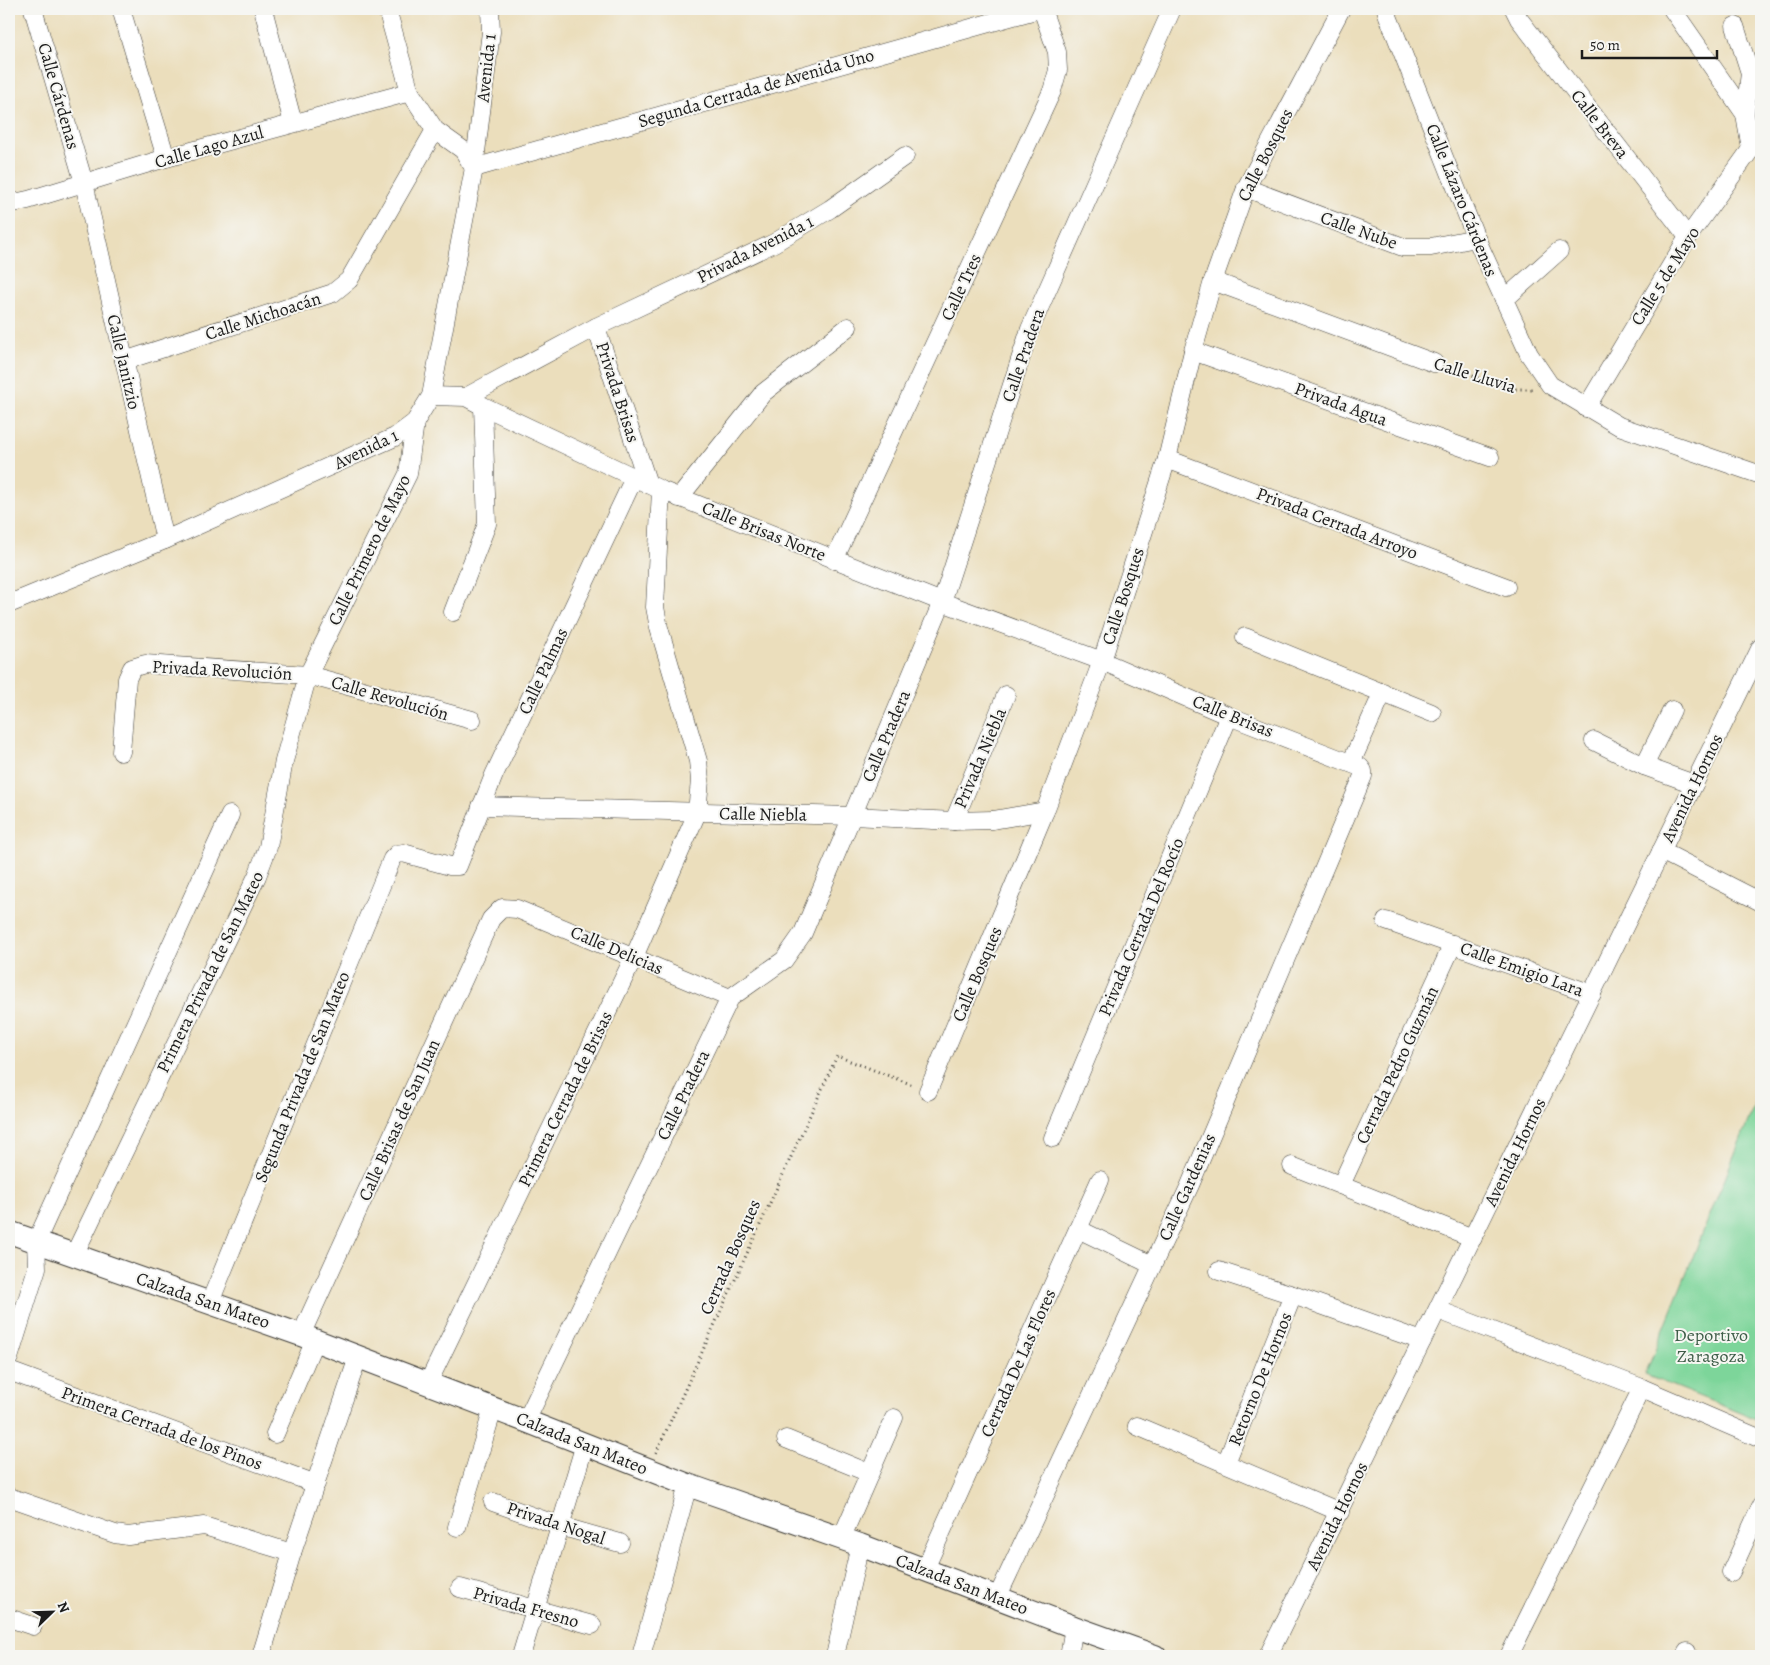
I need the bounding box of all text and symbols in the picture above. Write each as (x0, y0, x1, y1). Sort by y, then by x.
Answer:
scale bar (1582, 28, 1718, 60)
street label: Avenida 1 (470, 33, 502, 104)
text: 50 m (1590, 35, 1620, 55)
street label: Calle Cárdenas (32, 40, 86, 152)
street label: Segunda Cerrada de Avenida Uno (635, 43, 877, 133)
street label: Calle Breva (1565, 84, 1635, 164)
street label: Calle Bosques (1231, 104, 1299, 206)
street label: Calle Lago Azul (152, 120, 267, 174)
street label: Calle Lázaro Cárdenas (1420, 120, 1504, 280)
street label: Calle Nube (1317, 205, 1401, 255)
street label: Privada Avenida 1 (692, 209, 818, 289)
street label: Calle 5 de Mayo (1625, 222, 1705, 330)
street label: Calle Tres (935, 250, 987, 324)
street label: Calle Michoacán (202, 286, 324, 346)
street label: Calle Pradera (996, 304, 1050, 405)
street label: Calle Janitzio (101, 312, 147, 412)
street label: Privada Brisas (590, 338, 646, 446)
street label: Calle Lluvia (1431, 351, 1520, 399)
street label: Privada Agua (1291, 376, 1391, 432)
street label: Avenida 1 (329, 423, 402, 475)
street label: Calle Primero de Mayo (322, 470, 416, 629)
street label: Privada Cerrada Arroyo (1253, 481, 1421, 565)
street label: Calle Brisas Norte (699, 495, 829, 567)
street label: Calle Bosques (1096, 544, 1150, 648)
street label: Calle Palmas (512, 624, 574, 718)
street label: Privada Revolución (151, 654, 293, 686)
street label: Calle Revolución (329, 670, 452, 726)
street label: Calle Pradera (856, 686, 916, 786)
street label: Calle Brisas (1189, 689, 1277, 743)
street label: Privada Niebla (948, 703, 1012, 812)
street label: Avenida Hornos (1655, 730, 1729, 847)
street label: Calle Niebla (719, 801, 808, 827)
street label: Privada Cerrada Del Rocío (1092, 834, 1190, 1020)
street label: Primera Privada de San Mateo (151, 867, 269, 1077)
street label: Calle Delicias (567, 920, 667, 980)
street label: Calle Bosques (946, 923, 1008, 1025)
street label: Calle Emigio Lara (1457, 936, 1587, 1003)
street label: Segunda Privada de San Mateo (249, 968, 355, 1186)
street label: Cerrada Pedro Guzmán (1350, 982, 1444, 1148)
street label: Primera Cerrada de Brisas (512, 1007, 618, 1191)
street label: Calle Brisas de San Juan (353, 1035, 446, 1205)
street label: Calle Pradera (651, 1045, 715, 1144)
street label: Avenida Hornos (1478, 1094, 1552, 1211)
street label: Calle Gardenias (1153, 1129, 1221, 1245)
street label: Cerrada Bosques (694, 1196, 766, 1318)
street label: Calzada San Mateo (133, 1266, 273, 1334)
street label: Cerrada De Las Flores (975, 1285, 1061, 1441)
street label: Retorno De Hornos (1222, 1309, 1298, 1449)
park label: Deportivo Zaragoza (1674, 1323, 1748, 1368)
street label: Primera Cerrada de los Pinos (58, 1380, 266, 1476)
street label: Calzada San Mateo (513, 1406, 651, 1480)
street label: Avenida Hornos (1300, 1458, 1374, 1575)
street label: Privada Nogal (504, 1496, 609, 1550)
street label: Calzada San Mateo (892, 1548, 1032, 1620)
street label: Privada Fresno (470, 1580, 582, 1634)
north arrow (28, 1588, 78, 1638)
text: N (53, 1599, 74, 1616)

